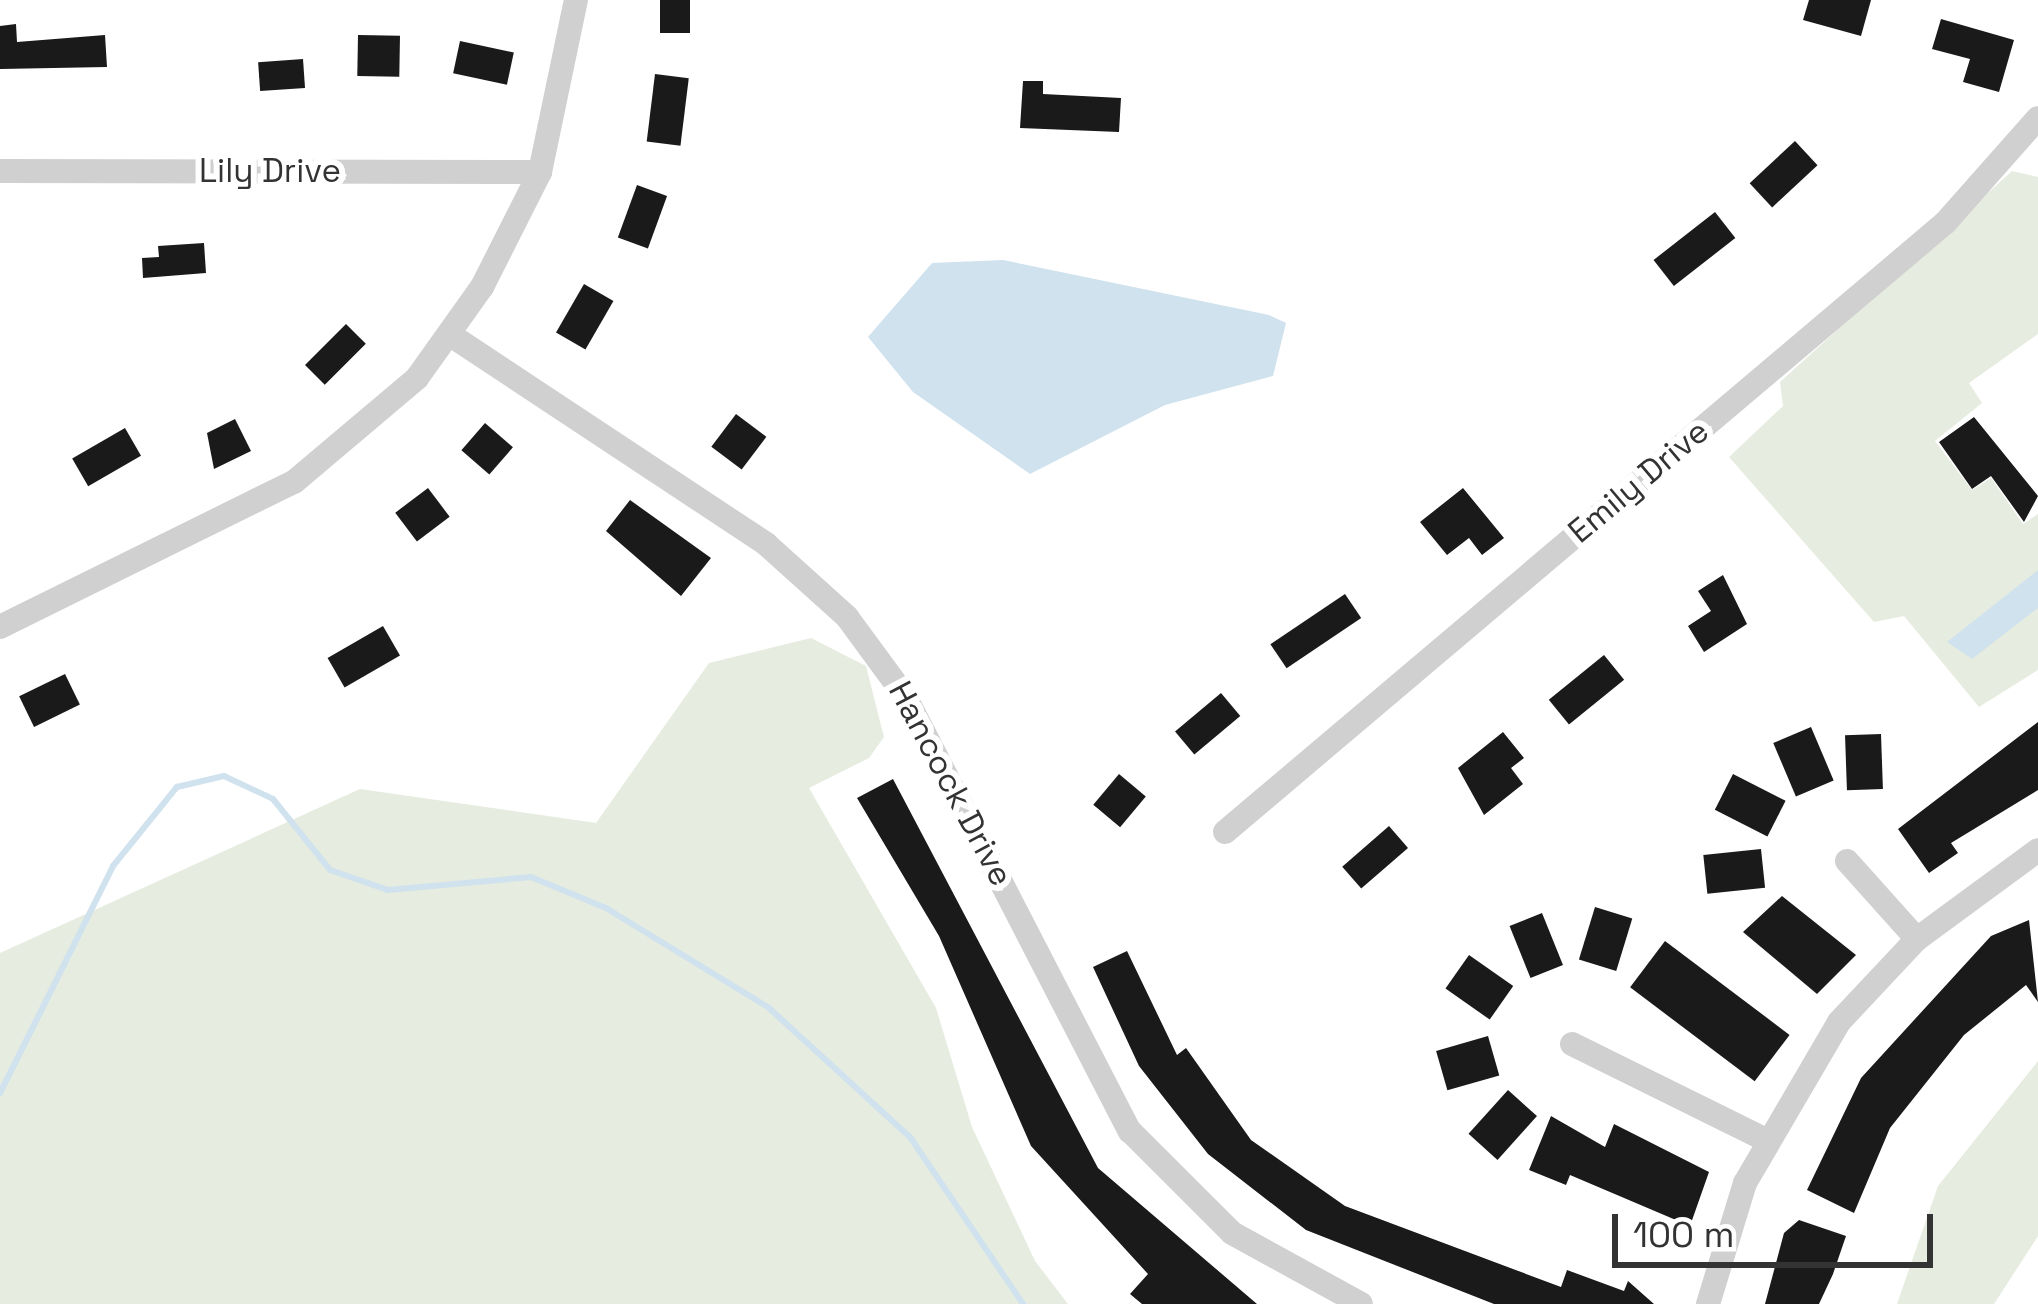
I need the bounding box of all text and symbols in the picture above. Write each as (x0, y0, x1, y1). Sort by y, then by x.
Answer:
street label: Lily Drive (199, 152, 341, 192)
street label: Emily Drive (1561, 412, 1717, 552)
street label: Hancock Drive (879, 675, 1021, 893)
scale bar (1618, 1190, 1939, 1264)
text: 100 m (1633, 1212, 1734, 1258)

